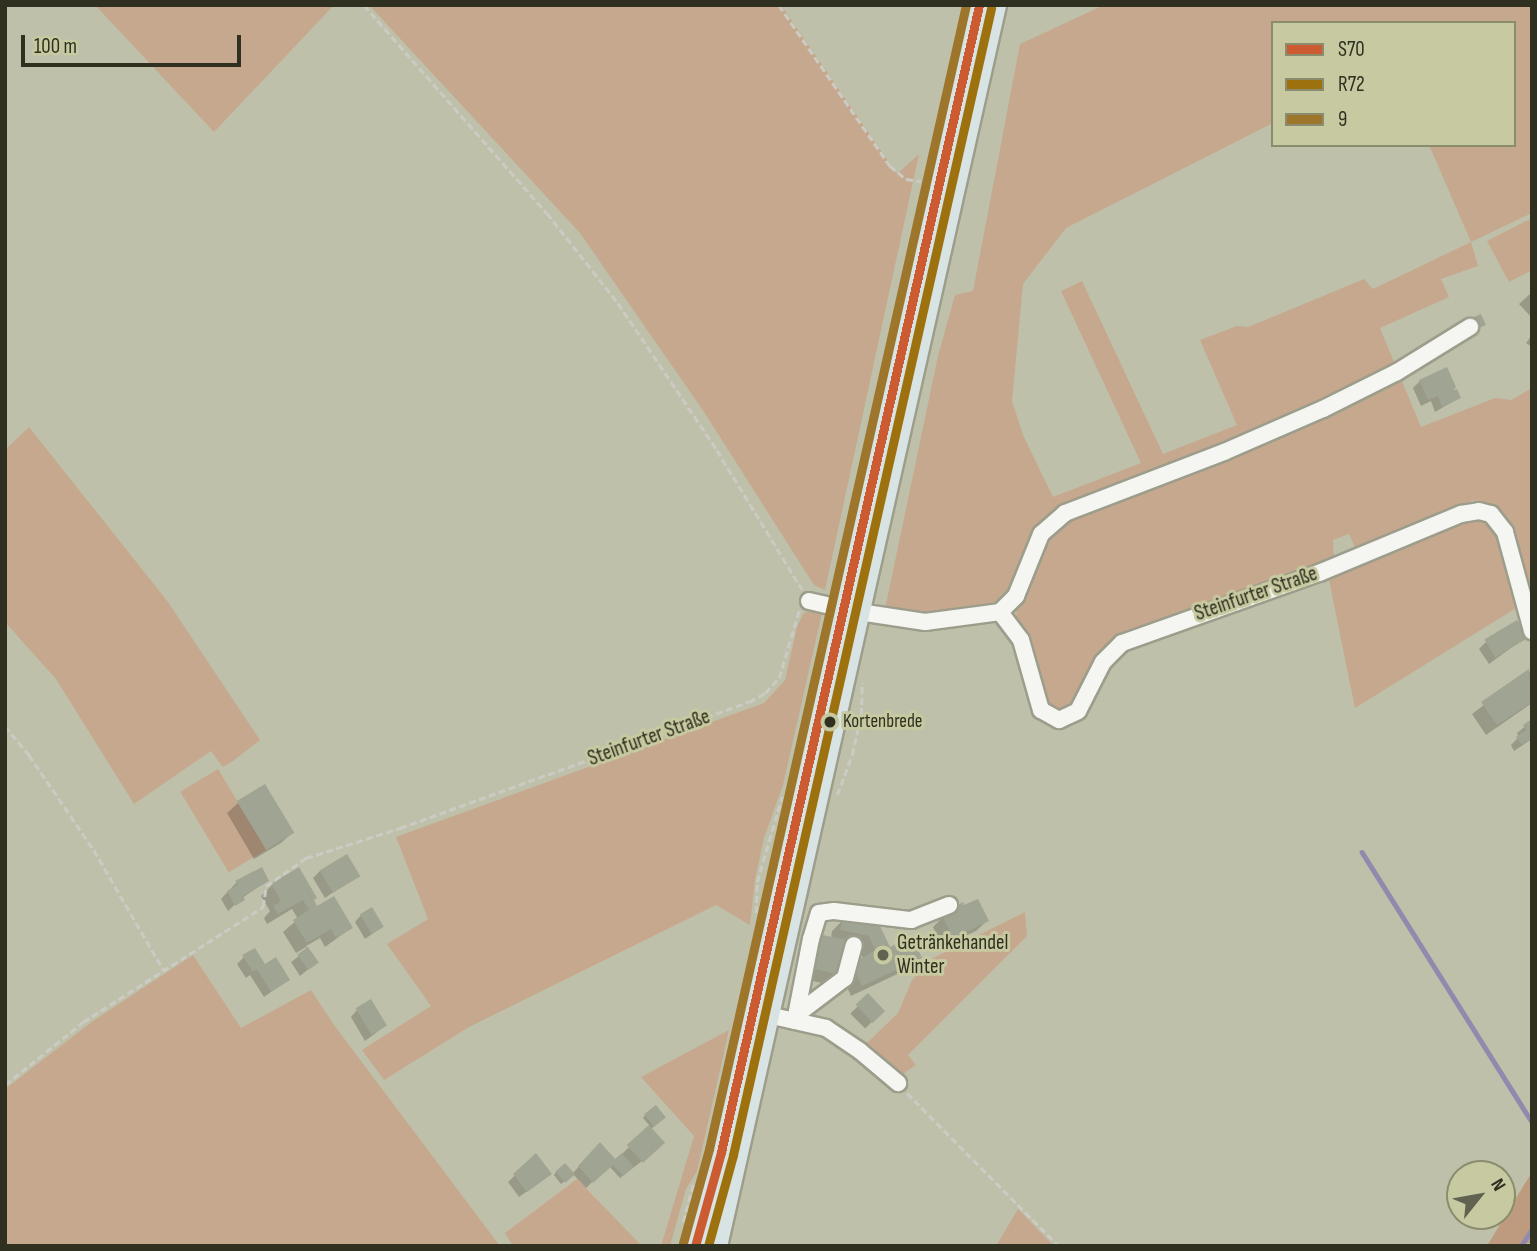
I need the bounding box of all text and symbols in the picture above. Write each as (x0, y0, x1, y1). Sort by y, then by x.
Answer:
scale bar (24, 21, 245, 65)
legend (1271, 21, 1516, 147)
text: 100 m (34, 34, 77, 59)
text: S70 (1338, 37, 1365, 62)
text: R72 (1338, 72, 1365, 97)
text: 9 (1338, 107, 1347, 132)
street label: Steinfurter Straße (1191, 561, 1321, 627)
street label: Steinfurter Straße (584, 704, 714, 772)
place label: Kortenbrede (843, 711, 922, 733)
marker: Kortenbrede (823, 715, 837, 729)
place label: Getränkehandel Winter (897, 930, 1008, 980)
marker: Getränkehandel Winter (875, 947, 891, 963)
north arrow (1446, 1160, 1516, 1230)
text: N (1485, 1175, 1510, 1195)

